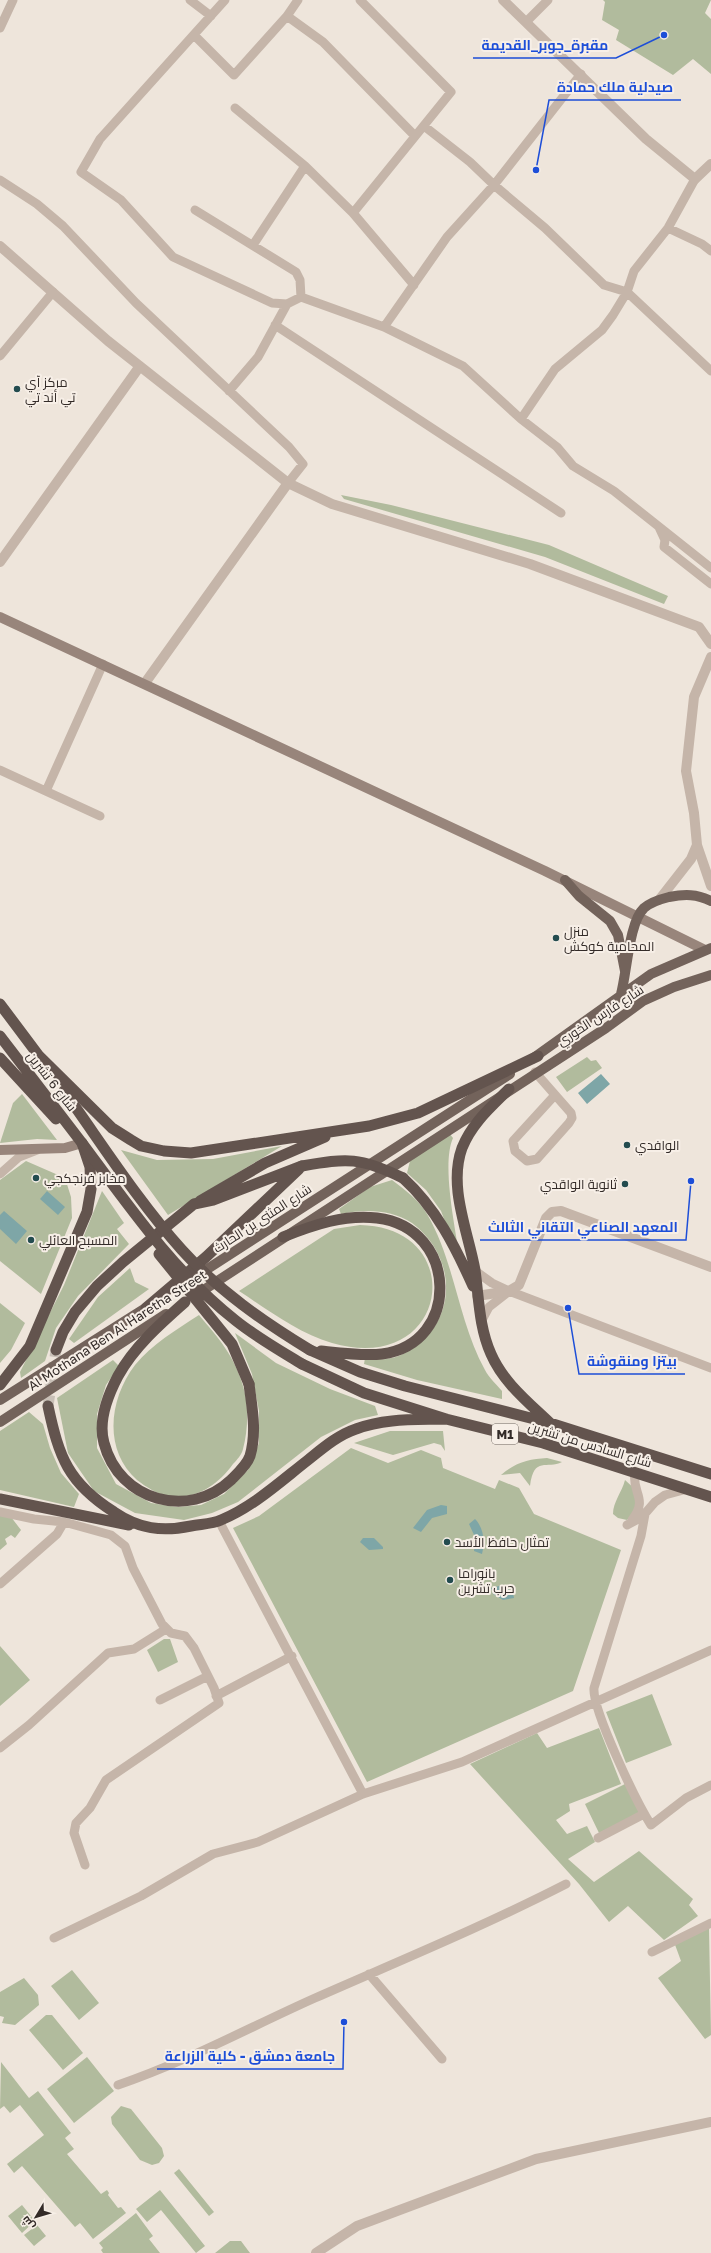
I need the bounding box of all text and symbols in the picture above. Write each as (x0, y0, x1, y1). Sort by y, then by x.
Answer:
callout: مقبرة_جوبر_القديمة (473, 32, 616, 58)
text: مقبرة_جوبر_القديمة (482, 36, 608, 54)
callout: صيدلية ملك حمادة (549, 74, 681, 100)
text: صيدلية ملك حمادة (557, 78, 673, 95)
place label: مركز آي تي أند تي (25, 374, 76, 408)
marker: مركز آي تي أند تي (12, 384, 22, 394)
place label: منزل المحامية كوكش (564, 923, 654, 954)
marker: منزل المحامية كوكش (551, 933, 561, 943)
street label: شارع فارس الخوري (554, 981, 648, 1051)
street label: شارع 6 تشرين (23, 1048, 80, 1115)
place label: الوافدي (635, 1137, 680, 1156)
marker: الوافدي (622, 1140, 632, 1150)
place label: مخابز فرنجكجي (44, 1170, 126, 1189)
marker: مخابز فرنجكجي (31, 1173, 41, 1183)
place label: ثانوية الواقدي (540, 1176, 618, 1195)
marker: ثانوية الواقدي (620, 1179, 630, 1189)
street label: شارع المثنى بن الحارث (210, 1180, 315, 1257)
callout: المعهد الصناعي التقاني الثالث (480, 1214, 686, 1240)
text: المعهد الصناعي التقاني الثالث (488, 1218, 678, 1239)
place label: المسبح العائلي (39, 1232, 118, 1251)
marker: المسبح العائلي (26, 1235, 36, 1245)
street label: Al Mothana Ben Al Haretha Street (25, 1266, 209, 1394)
callout: بيتزا ومنقوشة (579, 1348, 685, 1374)
text: بيتزا ومنقوشة (587, 1352, 677, 1370)
street label: شارع السادس من تشرين (526, 1418, 654, 1471)
road number: M1 (492, 1424, 518, 1444)
place label: تمثال حافظ الأسد (455, 1534, 549, 1551)
marker: تمثال حافظ الأسد (442, 1537, 452, 1547)
place label: بانوراما حرب تشرين (458, 1565, 515, 1596)
marker: بانوراما حرب تشرين (445, 1575, 455, 1585)
callout: جامعة دمشق - كلية الزراعة (157, 2043, 343, 2069)
text: جامعة دمشق - كلية الزراعة (165, 2047, 335, 2065)
north arrow (16, 2197, 56, 2237)
text: ش (18, 2213, 38, 2233)

